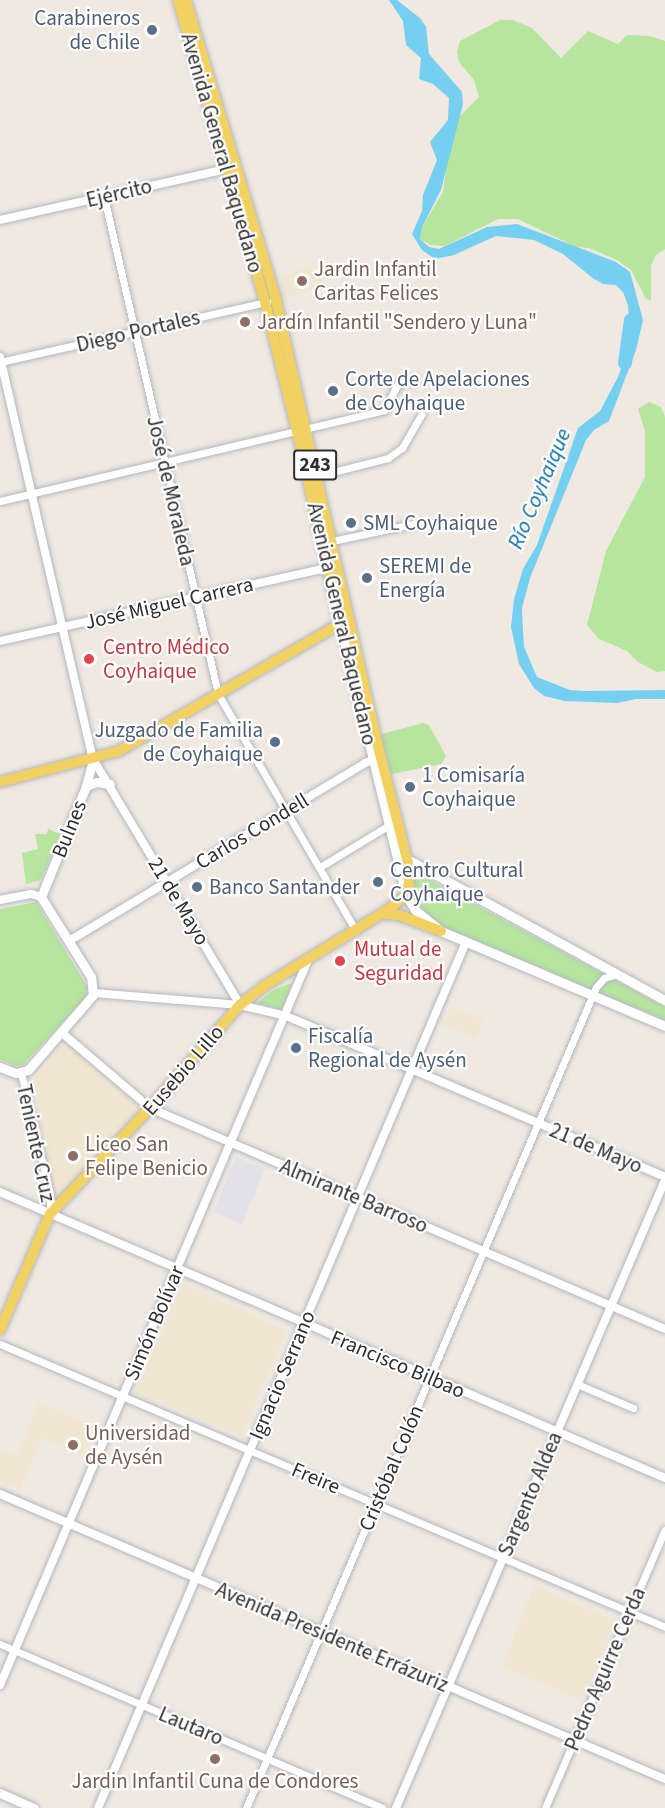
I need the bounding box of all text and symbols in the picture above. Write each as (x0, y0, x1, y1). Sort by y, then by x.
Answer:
place label: Carabineros de Chile (34, 5, 140, 55)
marker: Carabineros de Chile (145, 23, 159, 37)
street label: Avenida General Baquedano (176, 30, 268, 276)
street label: Ejército (84, 173, 154, 213)
place label: Jardin Infantil Caritas Felices (314, 256, 439, 306)
marker: Jardin Infantil Caritas Felices (295, 274, 309, 288)
street label: Diego Portales (74, 305, 202, 357)
place label: Jardín Infantil "Sendero y Luna" (257, 309, 537, 335)
marker: Jardín Infantil "Sendero y Luna" (238, 315, 252, 329)
place label: Corte de Apelaciones de Coyhaique (345, 366, 530, 416)
marker: Corte de Apelaciones de Coyhaique (326, 384, 340, 398)
street label: José de Moraleda (142, 414, 200, 568)
water label: Río Coyhaique (503, 425, 577, 553)
road number: 243 (292, 448, 338, 482)
street label: Avenida General Baquedano (302, 500, 382, 748)
place label: SML Coyhaique (363, 510, 498, 536)
marker: SML Coyhaique (344, 516, 358, 530)
place label: SEREMI de Energía (379, 553, 471, 603)
street label: José Miguel Carrera (82, 571, 256, 635)
marker: SEREMI de Energía (360, 571, 374, 585)
place label: Centro Médico Coyhaique (103, 634, 230, 684)
marker: Centro Médico Coyhaique (80, 650, 98, 668)
place label: Juzgado de Familia de Coyhaique (94, 717, 263, 767)
marker: Juzgado de Familia de Coyhaique (268, 735, 282, 749)
place label: 1 Comisaría Coyhaique (422, 762, 525, 812)
marker: 1 Comisaría Coyhaique (403, 780, 417, 794)
street label: Carlos Condell (191, 787, 313, 875)
street label: Bulnes (46, 797, 92, 861)
street label: 21 de Mayo (143, 852, 215, 950)
place label: Centro Cultural Coyhaique (390, 857, 523, 907)
place label: Banco Santander (209, 874, 359, 900)
marker: Centro Cultural Coyhaique (371, 875, 385, 889)
marker: Banco Santander (190, 880, 204, 894)
place label: Mutual de Seguridad (354, 936, 444, 986)
marker: Mutual de Seguridad (331, 952, 349, 970)
street label: Eusebio Lillo (137, 1020, 229, 1120)
place label: Fiscalía Regional de Aysén (308, 1023, 467, 1073)
marker: Fiscalía Regional de Aysén (289, 1041, 303, 1055)
street label: Teniente Cruz (11, 1082, 61, 1204)
street label: 21 de Mayo (546, 1117, 646, 1179)
place label: Liceo San Felipe Benicio (85, 1131, 208, 1181)
marker: Liceo San Felipe Benicio (66, 1149, 80, 1163)
street label: Almirante Barroso (276, 1153, 432, 1239)
street label: Simón Bolívar (118, 1262, 190, 1384)
street label: Ignacio Serrano (244, 1307, 320, 1443)
street label: Francisco Bilbao (327, 1324, 469, 1404)
street label: Cristóbal Colón (353, 1401, 429, 1535)
place label: Universidad de Aysén (85, 1420, 190, 1470)
street label: Sargento Aldea (492, 1428, 568, 1560)
marker: Universidad de Aysén (66, 1438, 80, 1452)
street label: Freire (288, 1457, 344, 1499)
street label: Avenida Presidente Errázuriz (212, 1577, 452, 1697)
street label: Pedro Aguirre Cerda (559, 1583, 651, 1755)
street label: Lautaro (155, 1701, 227, 1751)
marker: Jardin Infantil Cuna de Condores (208, 1752, 222, 1766)
place label: Jardin Infantil Cuna de Condores (72, 1768, 358, 1794)

